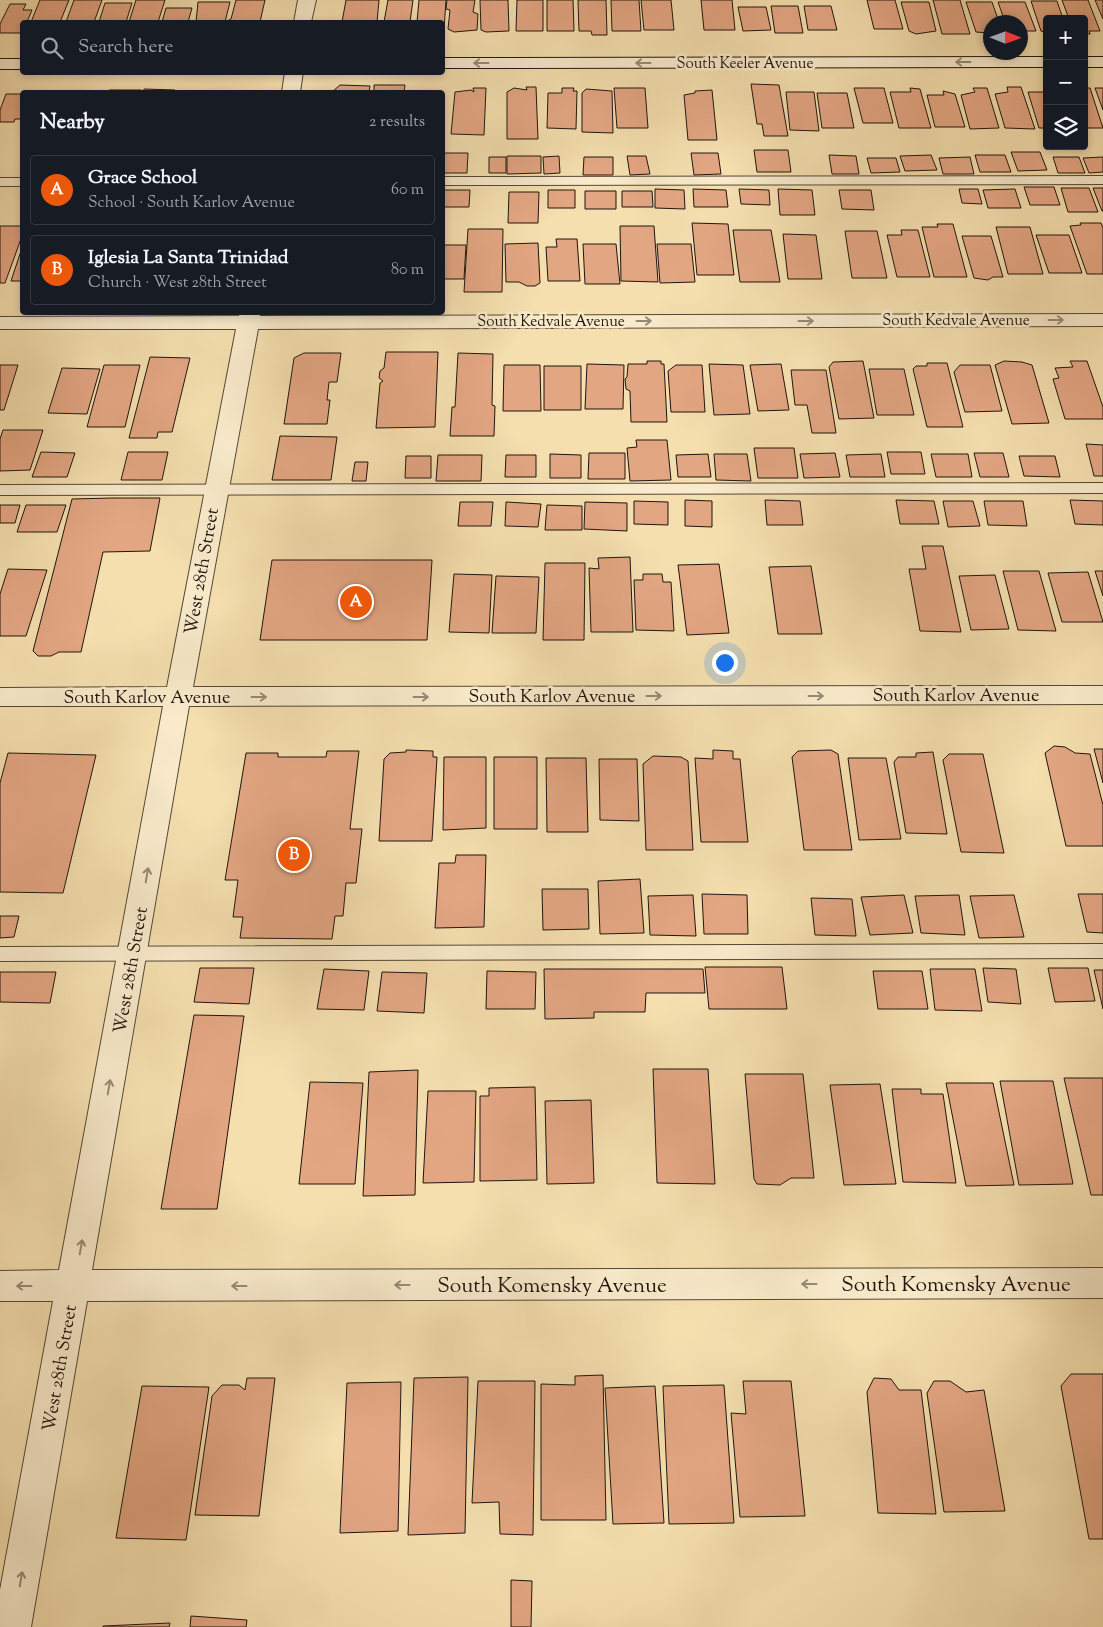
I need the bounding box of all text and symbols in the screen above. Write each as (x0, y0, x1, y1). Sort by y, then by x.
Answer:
north arrow (983, 15, 1028, 60)
map controls (1043, 15, 1088, 150)
button: + (1043, 15, 1088, 60)
search box (20, 20, 445, 75)
icon: search (38, 34, 66, 62)
text: Search here (78, 34, 173, 61)
street label: South Keeler Avenue (677, 54, 813, 75)
one-way arrow (955, 57, 972, 67)
one-way arrow (473, 58, 489, 68)
one-way arrow (635, 58, 652, 68)
button: − (1043, 60, 1088, 105)
button: layers (1043, 105, 1088, 150)
text: Nearby (40, 108, 105, 138)
text: 2 results (369, 111, 425, 134)
text: Grace School (88, 165, 197, 192)
text: A (51, 179, 64, 202)
text: 60 m (391, 179, 424, 202)
text: School · South Karlov Avenue (88, 192, 295, 215)
text: Iglesia La Santa Trinidad (88, 245, 289, 272)
text: B (52, 259, 62, 282)
text: 80 m (391, 259, 424, 282)
text: Church · West 28th Street (88, 272, 267, 295)
street label: South Kedvale Avenue (882, 311, 1030, 332)
street label: South Kedvale Avenue (477, 312, 625, 333)
one-way arrow (1048, 315, 1064, 325)
one-way arrow (635, 316, 651, 326)
one-way arrow (798, 316, 814, 326)
street label: West 28th Street (179, 506, 227, 637)
pin: A (340, 583, 372, 621)
your location (712, 650, 738, 676)
street label: South Karlov Avenue (873, 684, 1039, 710)
street label: South Karlov Avenue (469, 685, 635, 711)
street label: South Karlov Avenue (64, 686, 230, 712)
one-way arrow (645, 691, 661, 701)
one-way arrow (808, 691, 824, 701)
one-way arrow (250, 692, 266, 702)
one-way arrow (412, 692, 429, 702)
pin: B (278, 836, 310, 874)
one-way arrow (142, 868, 152, 884)
street label: West 28th Street (108, 905, 156, 1036)
one-way arrow (105, 1079, 115, 1095)
one-way arrow (77, 1239, 87, 1255)
street label: South Komensky Avenue (841, 1271, 1071, 1301)
street label: South Komensky Avenue (437, 1272, 667, 1302)
one-way arrow (802, 1279, 818, 1289)
one-way arrow (394, 1280, 410, 1290)
one-way arrow (17, 1281, 33, 1291)
one-way arrow (232, 1281, 248, 1291)
street label: West 28th Street (37, 1303, 85, 1434)
one-way arrow (16, 1571, 26, 1587)

